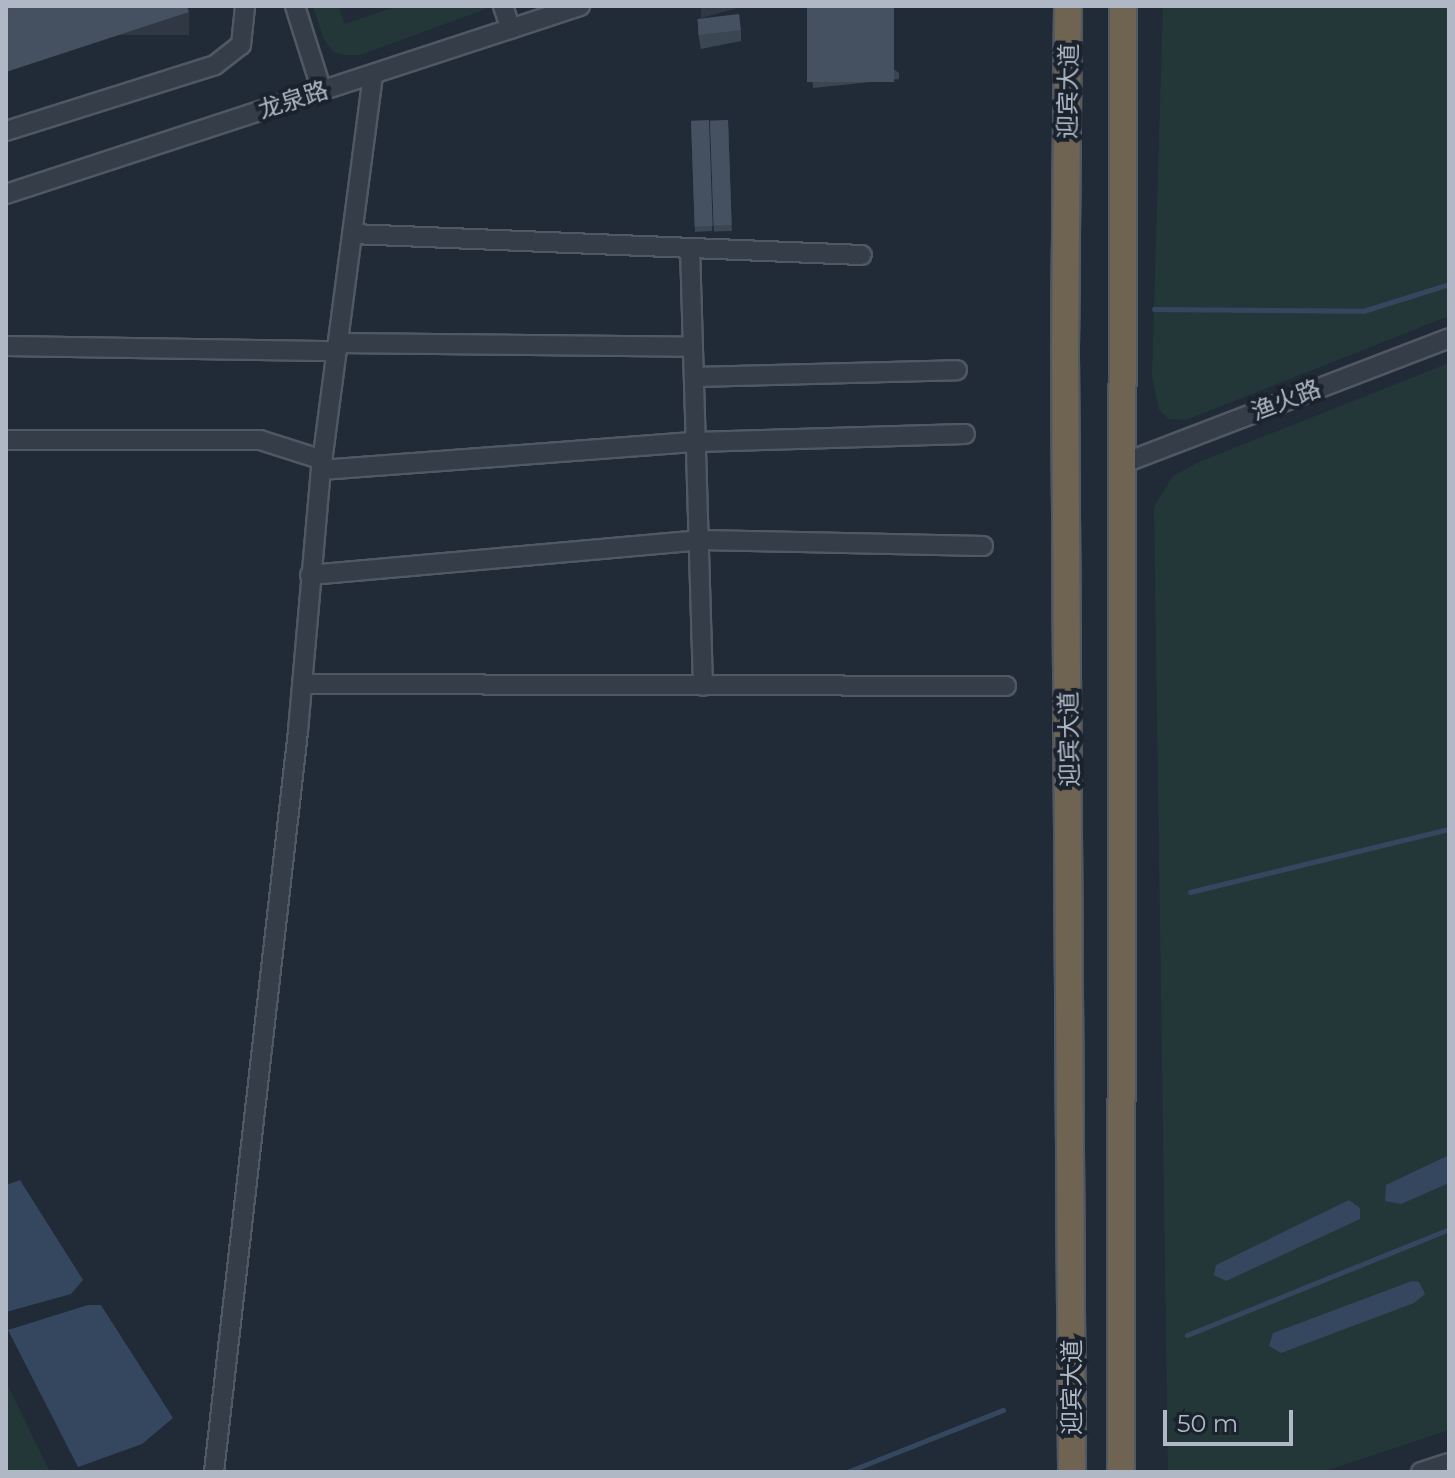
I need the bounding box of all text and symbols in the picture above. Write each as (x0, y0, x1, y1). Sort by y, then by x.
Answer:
street label: 迎宾大道 (1053, 43, 1083, 139)
street label: 龙泉路 (254, 75, 332, 125)
street label: 渔火路 (1247, 374, 1325, 426)
street label: 迎宾大道 (1054, 691, 1084, 787)
street label: 迎宾大道 (1058, 1339, 1086, 1435)
scale bar (1167, 1394, 1297, 1444)
text: 50 m (1177, 1409, 1238, 1438)

